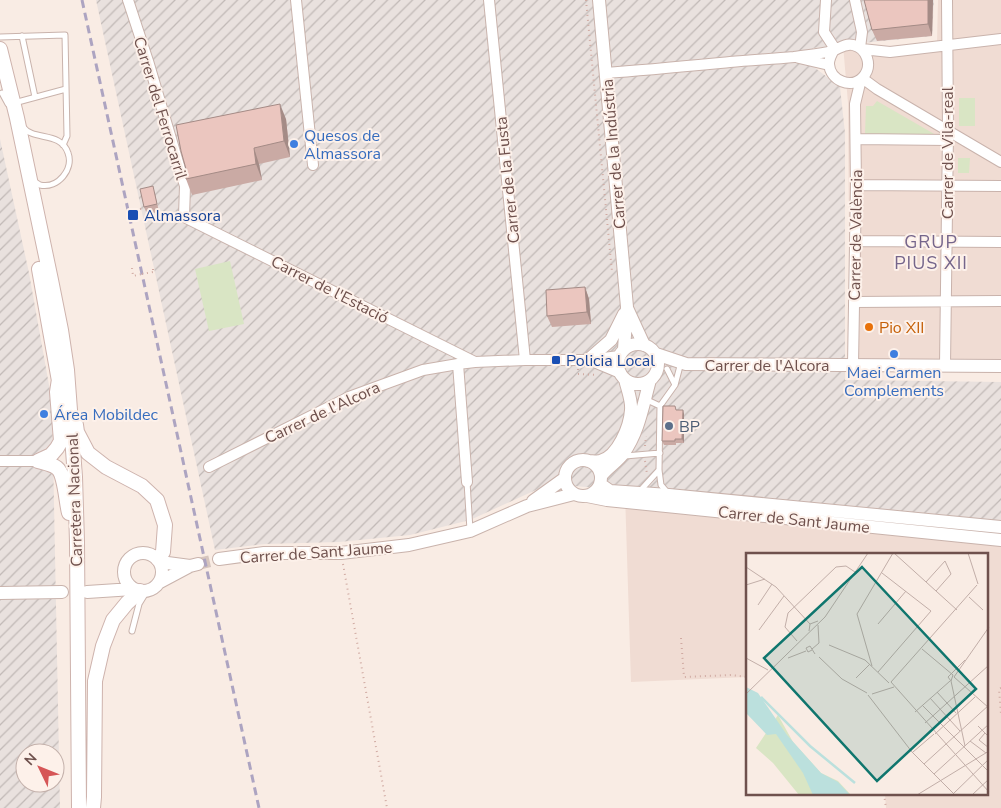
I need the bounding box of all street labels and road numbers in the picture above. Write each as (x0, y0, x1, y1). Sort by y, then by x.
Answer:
street label: Carrer del Ferrocarril (128, 34, 192, 183)
street label: Carrer de la Indústria (596, 78, 632, 230)
street label: Carrer de Vila-real (937, 86, 959, 219)
street label: Carrer de la Fusta (490, 115, 526, 244)
street label: Carrer de València (844, 169, 868, 301)
street label: Carrer de l'Estació (267, 251, 392, 329)
street label: Carrer de l'Alcora (705, 355, 829, 377)
street label: Carrer de l'Alcora (261, 377, 384, 449)
street label: Carretera Nacional (62, 432, 88, 567)
street label: Carrer de Sant Jaume (717, 501, 871, 539)
street label: Carrer de Sant Jaume (239, 537, 393, 569)

